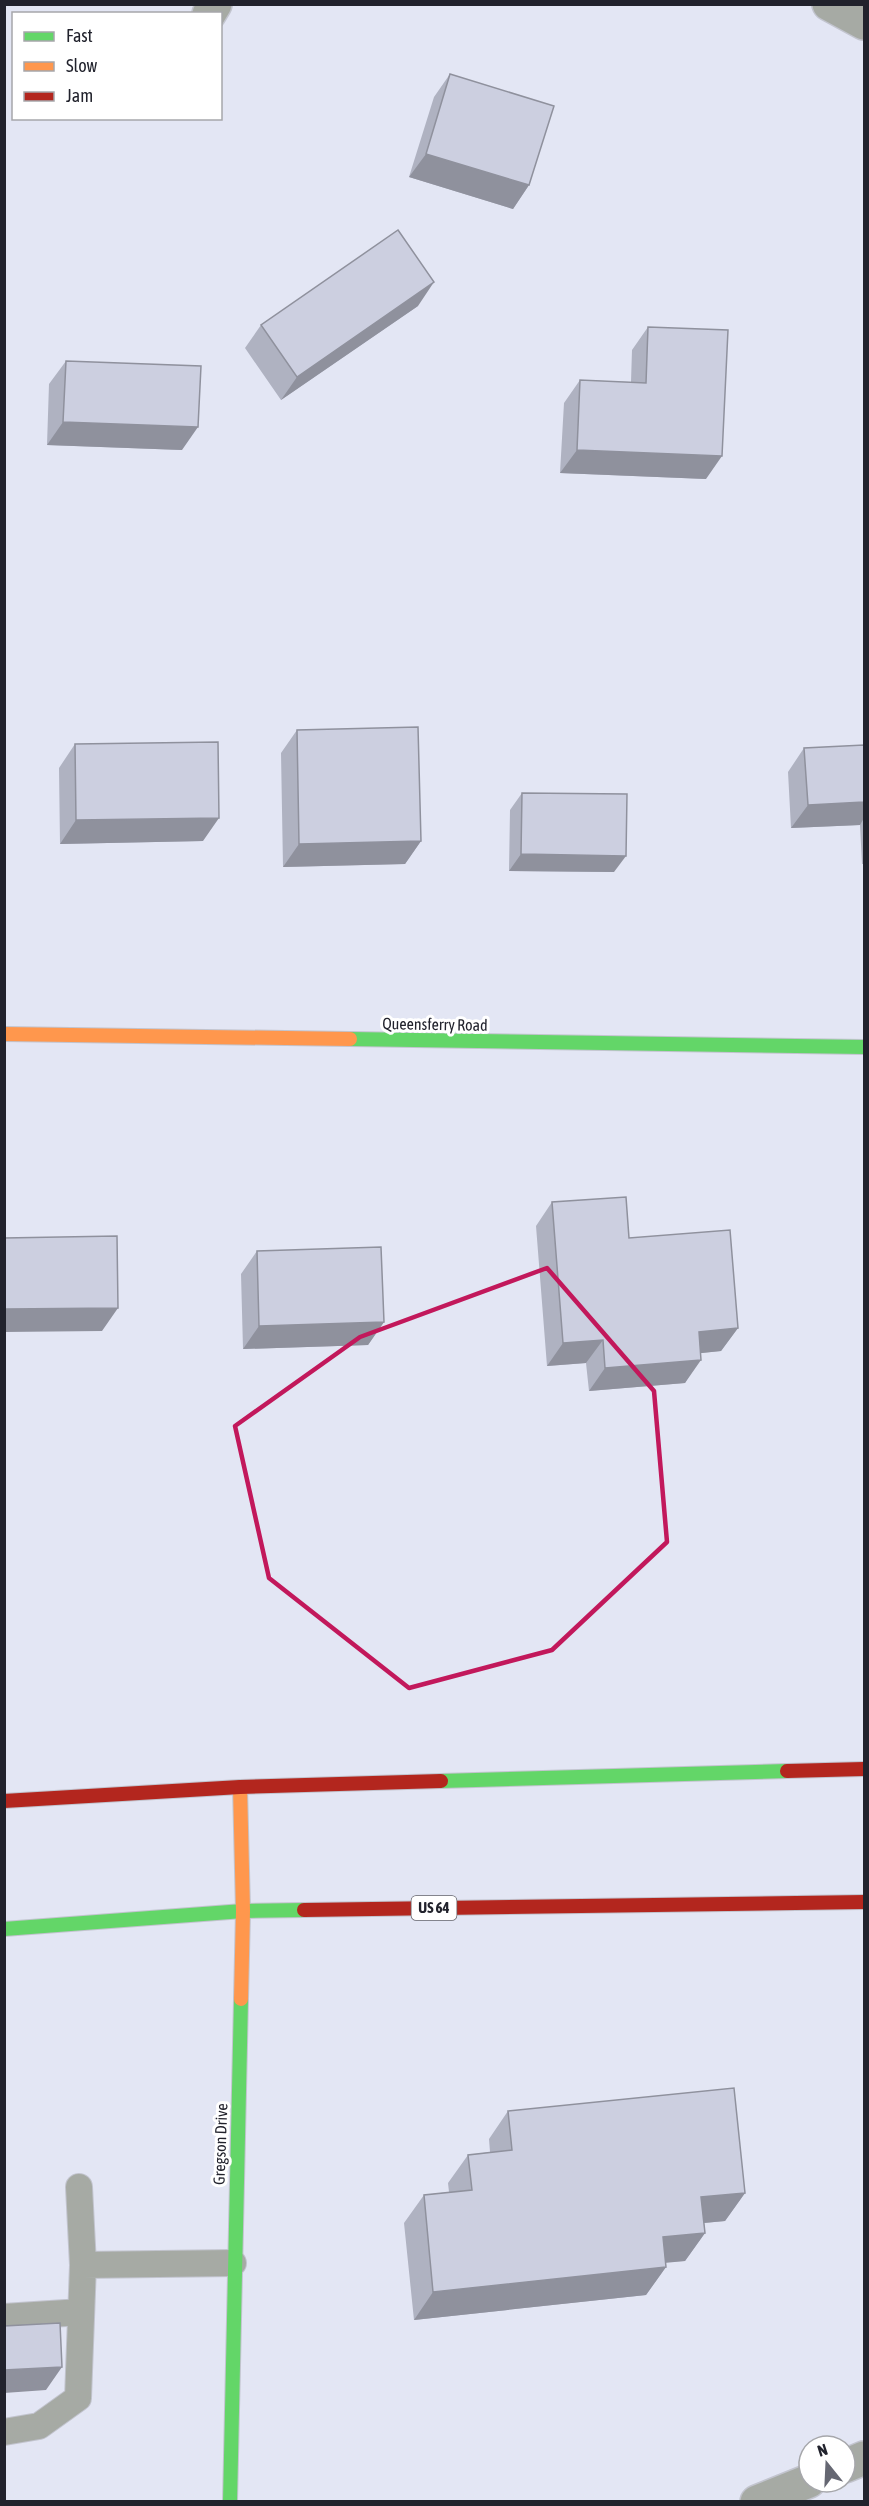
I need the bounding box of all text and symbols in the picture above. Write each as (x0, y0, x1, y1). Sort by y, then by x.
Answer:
legend (12, 12, 222, 120)
text: Fast (66, 25, 93, 46)
text: Slow (66, 55, 97, 76)
text: Jam (66, 85, 93, 106)
street label: Queensferry Road (382, 1014, 488, 1035)
road number: US 64 (412, 1896, 456, 1920)
street label: Gregson Drive (210, 2103, 231, 2185)
north arrow (797, 2434, 857, 2494)
text: N (815, 2440, 830, 2460)

